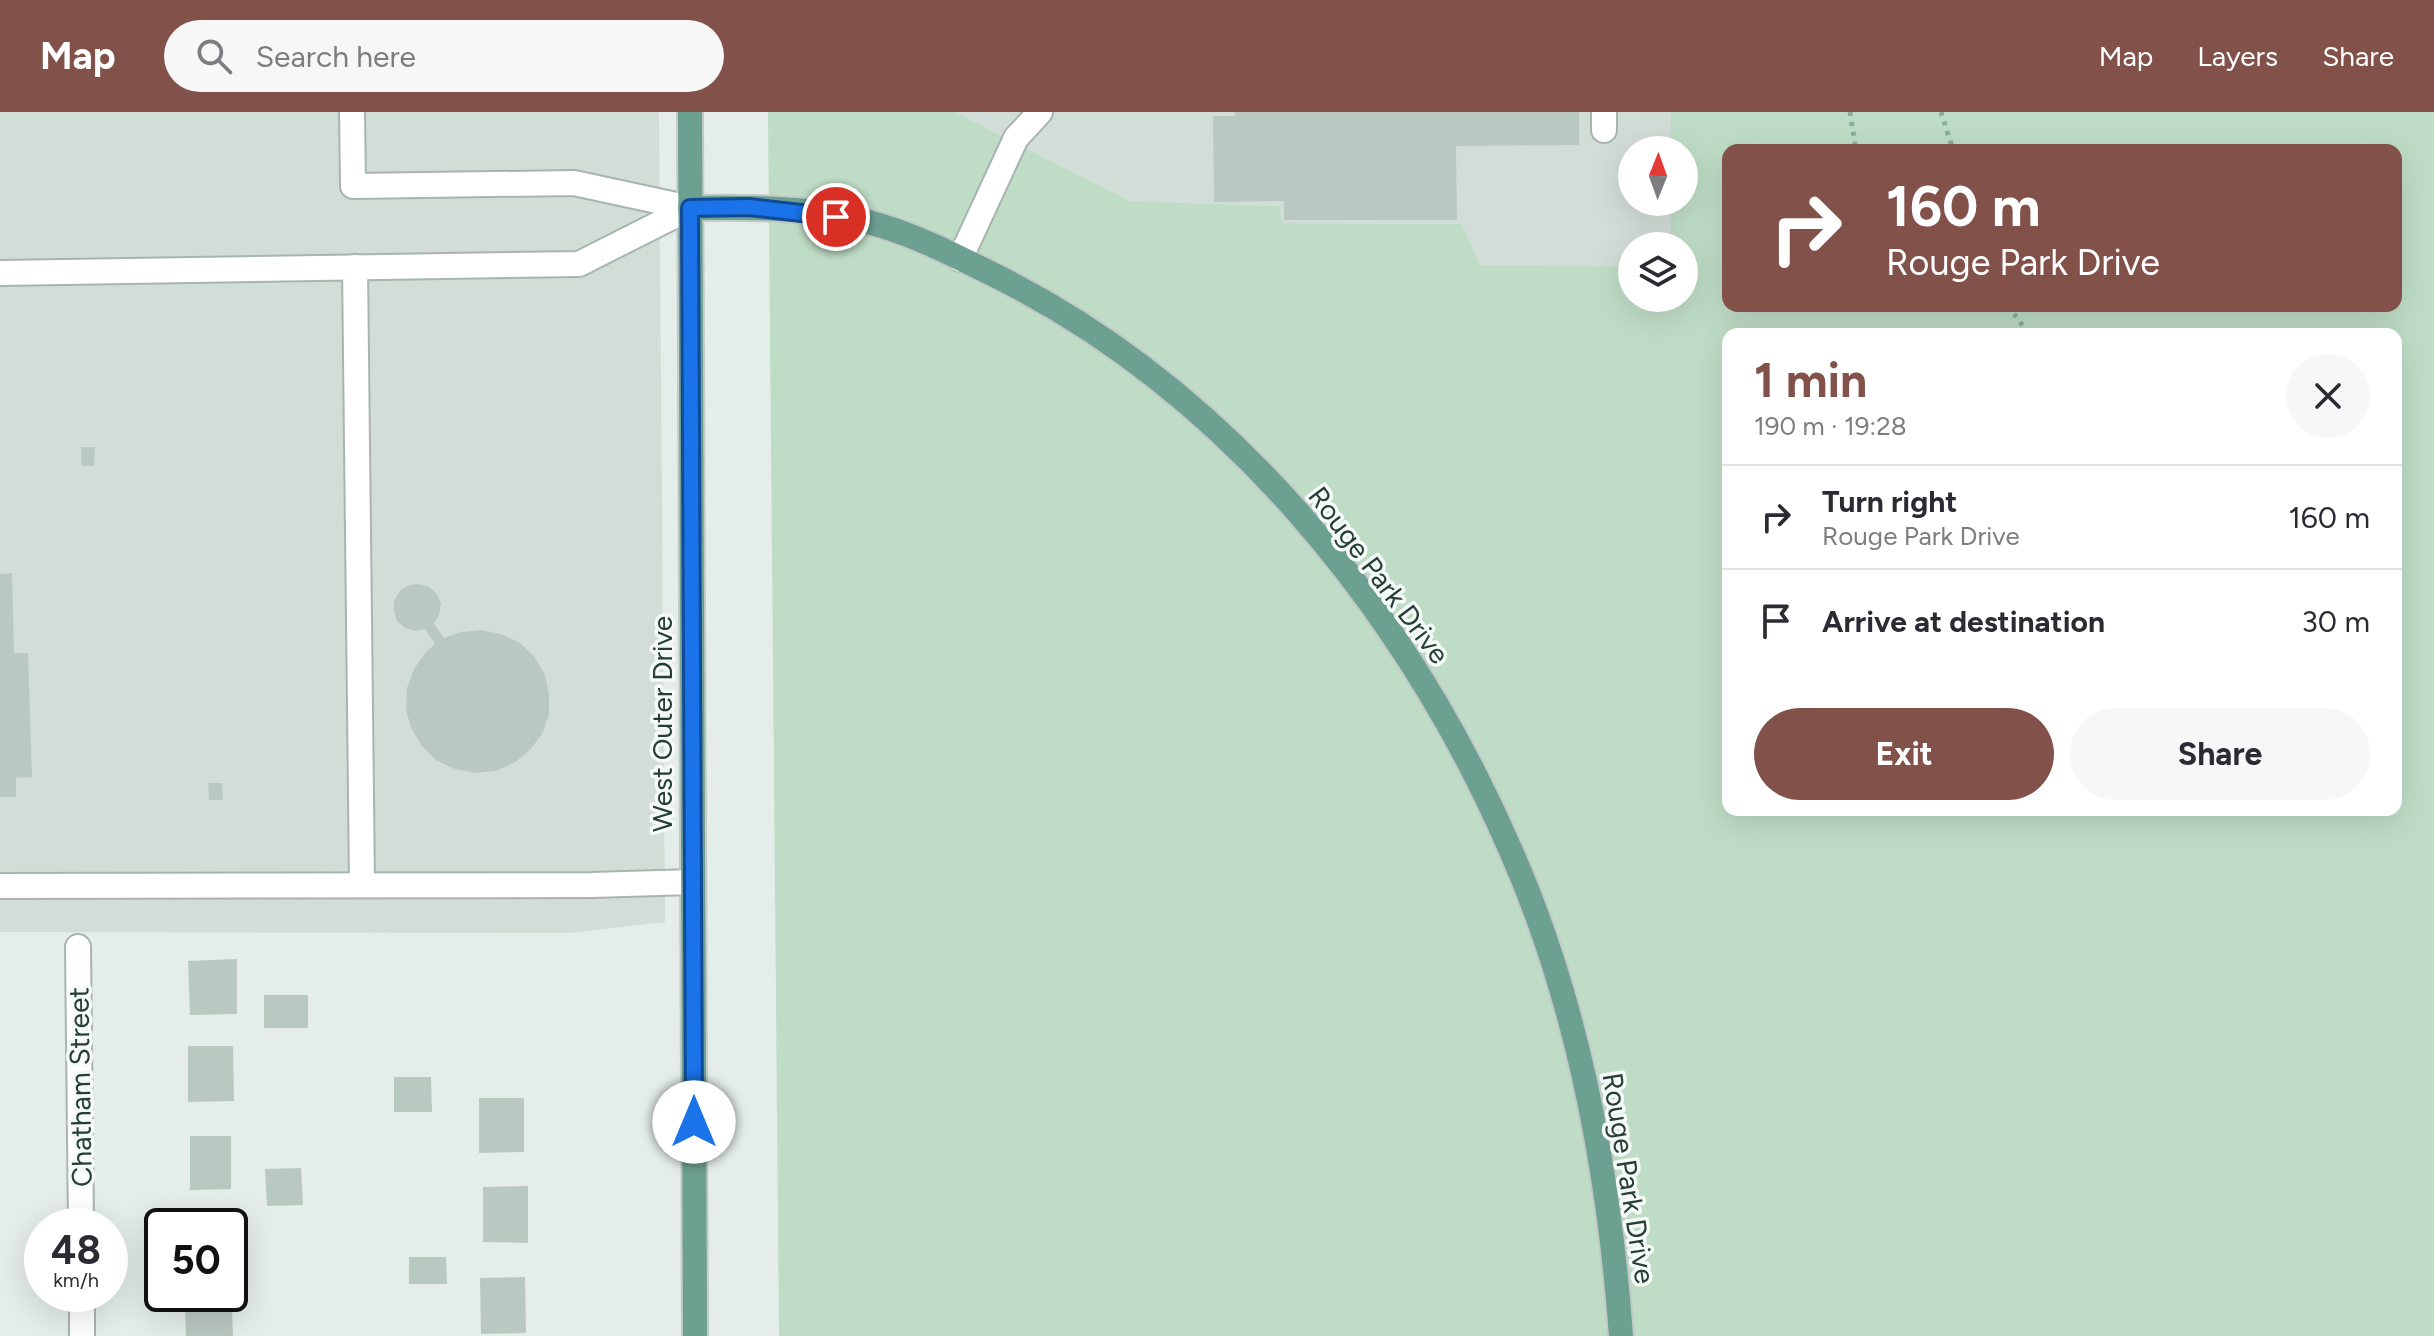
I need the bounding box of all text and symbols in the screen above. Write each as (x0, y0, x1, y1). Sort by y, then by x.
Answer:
search box (164, 20, 724, 92)
text: Map (40, 33, 116, 79)
icon: search (192, 34, 236, 78)
text: Search here (256, 38, 416, 75)
text: Map (2099, 39, 2153, 73)
text: Layers (2197, 39, 2278, 73)
text: Share (2322, 39, 2394, 73)
north arrow (1618, 136, 1698, 216)
map controls (1618, 136, 1698, 312)
text: 160 m (1886, 173, 2041, 240)
icon: right (1754, 176, 1858, 280)
pin (802, 183, 870, 251)
icon: arrive (814, 195, 858, 239)
button: layers (1618, 232, 1698, 312)
text: Rouge Park Drive (1886, 241, 2160, 284)
text: 1 min (1754, 351, 1867, 409)
button: close (2286, 354, 2370, 438)
text: 190 m · 19:28 (1754, 410, 1907, 442)
street label: Rouge Park Drive (1301, 480, 1457, 670)
text: Turn right (1822, 483, 1957, 520)
icon: right (1754, 495, 1798, 539)
text: 160 m (2288, 499, 2370, 536)
text: Rouge Park Drive (1822, 520, 2020, 552)
icon: arrive (1754, 599, 1798, 643)
text: Arrive at destination (1822, 603, 2105, 640)
text: 30 m (2302, 603, 2370, 640)
street label: West Outer Drive (645, 616, 679, 832)
button: Exit (1754, 708, 2054, 800)
button: Share (2070, 708, 2370, 800)
street label: Chatham Street (61, 987, 99, 1187)
street label: Rouge Park Drive (1596, 1070, 1662, 1286)
position arrow (652, 1080, 736, 1164)
speed limit sign: 50 (144, 1208, 248, 1312)
text: 48 (51, 1226, 101, 1274)
text: km/h (53, 1268, 99, 1292)

